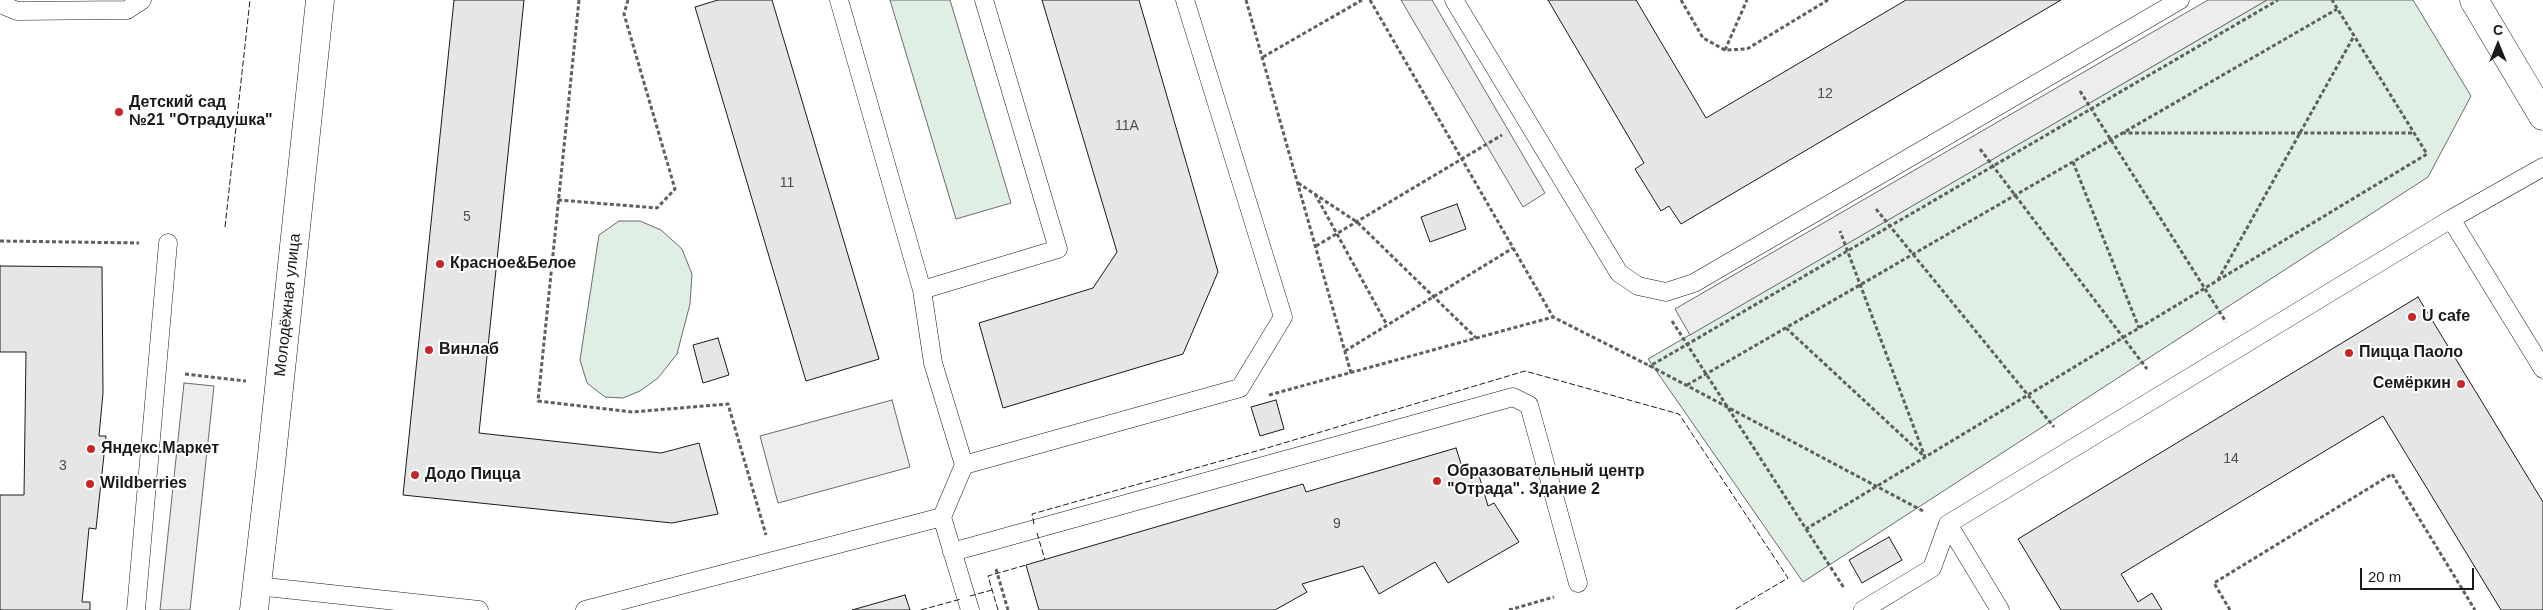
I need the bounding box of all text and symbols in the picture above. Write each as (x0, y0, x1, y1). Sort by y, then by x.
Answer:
north arrow (2473, 20, 2523, 70)
text: С (2493, 22, 2503, 38)
house number: 12 (1817, 86, 1833, 102)
place label: Детский сад №21 "Отрадушка" (129, 93, 273, 131)
marker: Детский сад №21 "Отрадушка" (113, 106, 125, 118)
house number: 11А (1115, 118, 1139, 134)
house number: 11 (780, 175, 794, 191)
house number: 5 (463, 209, 471, 225)
street label: Молодёжная улица (271, 232, 305, 378)
place label: Красное&Белое (450, 254, 576, 274)
marker: Красное&Белое (434, 258, 446, 270)
place label: U cafe (2422, 307, 2470, 327)
marker: U cafe (2406, 311, 2418, 323)
place label: Винлаб (439, 340, 499, 360)
place label: Пицца Паоло (2359, 343, 2463, 363)
marker: Винлаб (423, 344, 435, 356)
marker: Пицца Паоло (2343, 347, 2355, 359)
place label: Семёркин (2373, 374, 2451, 394)
marker: Семёркин (2455, 378, 2467, 390)
place label: Яндекс.Маркет (101, 439, 219, 459)
marker: Яндекс.Маркет (85, 443, 97, 455)
house number: 14 (2223, 451, 2239, 467)
house number: 3 (59, 458, 67, 474)
place label: Образовательный центр "Отрада". Здание 2 (1447, 462, 1644, 500)
place label: Додо Пицца (425, 465, 521, 485)
marker: Додо Пицца (409, 469, 421, 481)
place label: Wildberries (100, 474, 187, 494)
marker: Образовательный центр "Отрада". Здание 2 (1431, 475, 1443, 487)
marker: Wildberries (84, 478, 96, 490)
house number: 9 (1333, 516, 1341, 532)
scale bar (2363, 558, 2477, 590)
text: 20 m (2368, 568, 2401, 585)

